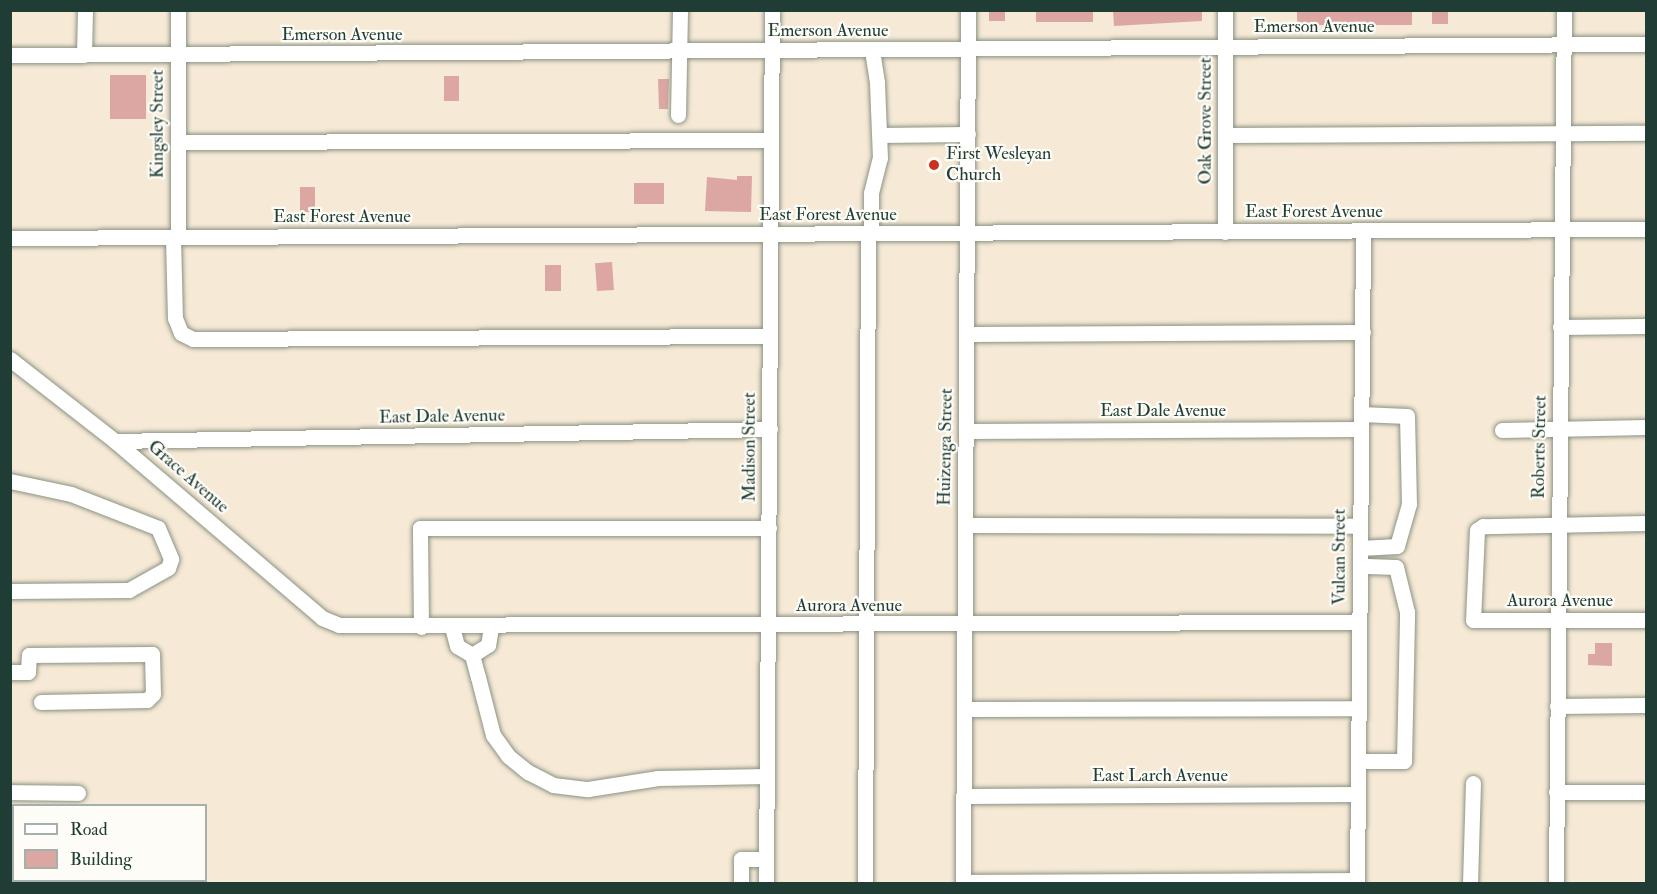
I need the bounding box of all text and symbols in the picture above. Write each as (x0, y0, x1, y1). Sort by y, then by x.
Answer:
street label: Emerson Avenue (1253, 16, 1375, 38)
street label: Emerson Avenue (767, 20, 889, 42)
street label: Emerson Avenue (281, 24, 403, 46)
street label: Oak Grove Street (1195, 57, 1217, 185)
street label: Kingsley Street (147, 70, 169, 178)
place label: First Wesleyan Church (946, 144, 1051, 186)
marker: First Wesleyan Church (927, 158, 941, 172)
street label: East Forest Avenue (1245, 201, 1383, 223)
street label: East Forest Avenue (759, 204, 897, 226)
street label: East Forest Avenue (273, 206, 411, 228)
street label: Huizenga Street (934, 388, 958, 506)
street label: Madison Street (739, 392, 761, 502)
street label: Roberts Street (1528, 395, 1552, 499)
street label: East Dale Avenue (1100, 400, 1226, 422)
street label: East Dale Avenue (379, 405, 505, 429)
street label: Grace Avenue (143, 436, 233, 518)
street label: Vulcan Street (1329, 509, 1351, 605)
street label: Aurora Avenue (1507, 590, 1613, 612)
street label: Aurora Avenue (796, 595, 902, 617)
street label: East Larch Avenue (1092, 765, 1228, 787)
legend (12, 804, 207, 882)
text: Road (70, 818, 108, 841)
text: Building (70, 848, 132, 871)

